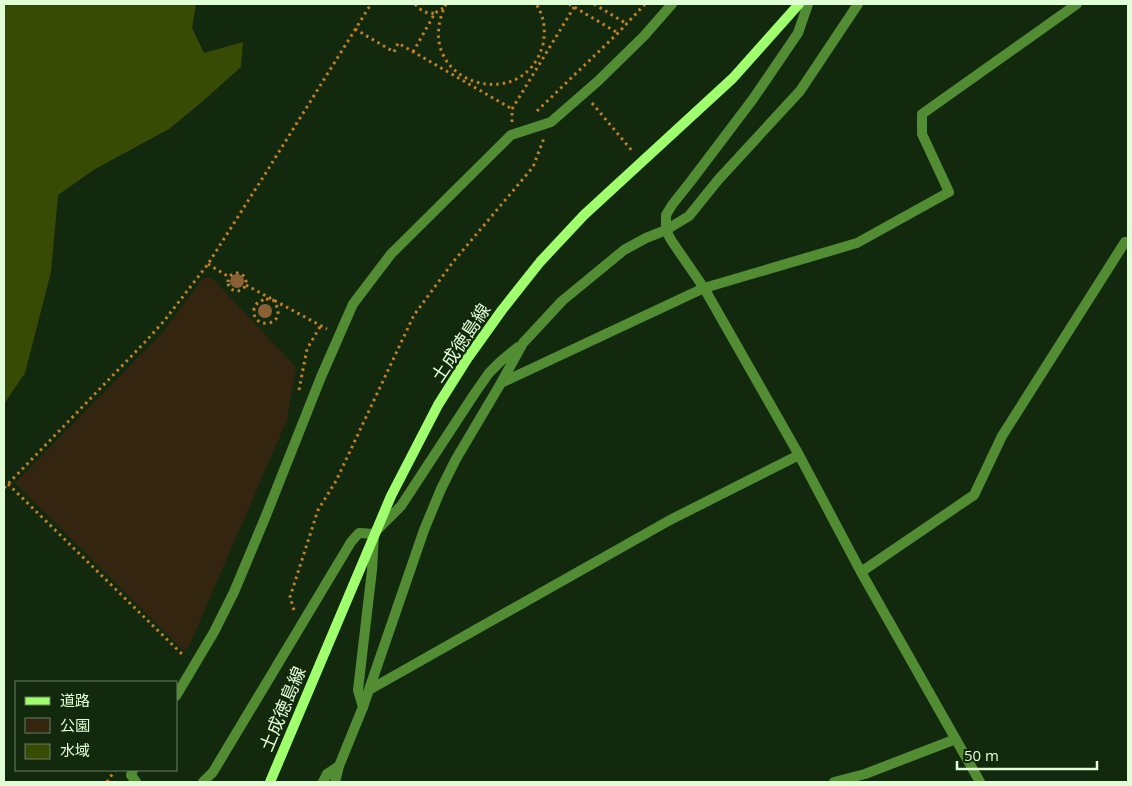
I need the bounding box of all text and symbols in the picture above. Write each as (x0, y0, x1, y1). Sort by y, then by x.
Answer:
street label: 土成徳島線 (425, 298, 495, 386)
street label: 土成徳島線 (253, 662, 311, 755)
legend (15, 681, 178, 771)
text: 道路 (60, 690, 90, 710)
text: 公園 (60, 715, 90, 735)
scale bar (957, 738, 1097, 770)
text: 水域 (60, 740, 90, 760)
text: 50 m (964, 745, 999, 765)

